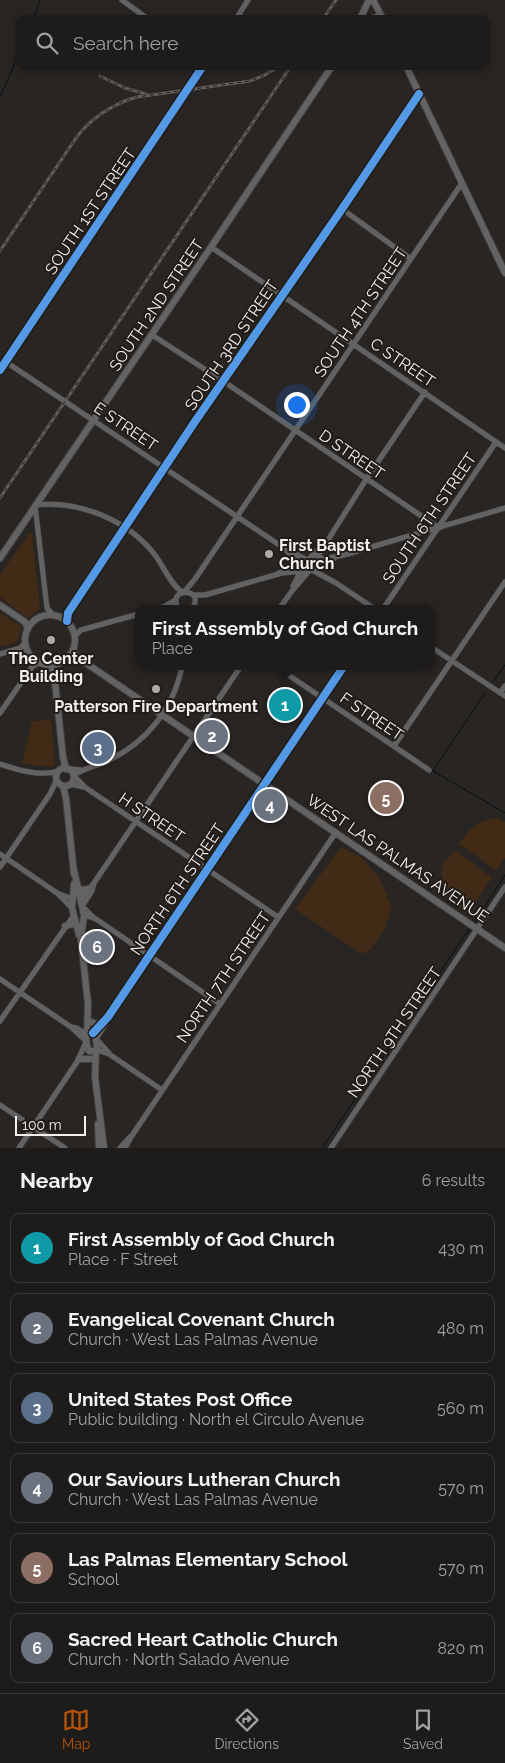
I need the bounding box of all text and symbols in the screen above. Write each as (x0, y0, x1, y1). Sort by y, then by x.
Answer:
search box (15, 15, 490, 70)
icon: search (33, 29, 61, 57)
text: Search here (73, 32, 179, 54)
street label: SOUTH 1ST STREET (41, 144, 140, 278)
street label: SOUTH 2ND STREET (105, 236, 208, 375)
street label: SOUTH 4TH STREET (310, 244, 411, 381)
street label: SOUTH 3RD STREET (181, 276, 282, 414)
street label: C STREET (367, 334, 439, 391)
your location (284, 392, 310, 418)
street label: E STREET (90, 398, 161, 455)
street label: D STREET (315, 426, 388, 483)
street label: SOUTH 6TH STREET (379, 449, 480, 587)
place label: First Baptist Church (279, 536, 371, 573)
marker: First Baptist Church (263, 548, 275, 560)
popup (135, 605, 435, 670)
text: First Assembly of God Church (152, 617, 418, 639)
marker: The Center Building (45, 634, 57, 646)
text: Place (152, 639, 193, 658)
place label: The Center Building (9, 649, 93, 686)
marker: Patterson Fire Department (150, 683, 162, 695)
pin: 1 (269, 686, 301, 724)
street label: F STREET (336, 688, 407, 745)
place label: Patterson Fire Department (54, 697, 258, 716)
pin: 2 (196, 717, 228, 755)
pin: 3 (82, 729, 114, 767)
pin: 5 (370, 779, 402, 817)
pin: 4 (254, 786, 286, 824)
street label: H STREET (115, 789, 188, 846)
street label: WEST LAS PALMAS AVENUE (303, 790, 492, 927)
street label: NORTH 6TH STREET (126, 820, 229, 959)
street label: NORTH 7TH STREET (173, 908, 274, 1046)
pin: 6 (81, 928, 113, 966)
street label: NORTH 9TH STREET (344, 963, 445, 1101)
scale bar (15, 1113, 86, 1136)
text: 100 m (22, 1117, 62, 1133)
text: Nearby (20, 1168, 93, 1193)
text: 6 results (422, 1171, 485, 1190)
text: First Assembly of God Church (68, 1228, 335, 1250)
text: 1 (33, 1239, 41, 1258)
text: 430 m (438, 1239, 484, 1258)
text: Place · F Street (68, 1250, 178, 1269)
text: Evangelical Covenant Church (68, 1308, 335, 1330)
text: 2 (32, 1319, 42, 1338)
text: 480 m (437, 1319, 484, 1338)
text: Church · West Las Palmas Avenue (68, 1330, 318, 1349)
text: United States Post Office (68, 1388, 292, 1410)
text: 3 (33, 1399, 41, 1418)
text: 560 m (437, 1399, 484, 1418)
text: Public building · North el Circulo Avenue (68, 1410, 364, 1429)
text: Our Saviours Lutheran Church (68, 1468, 340, 1490)
text: 4 (32, 1479, 42, 1498)
text: 570 m (438, 1479, 484, 1498)
text: Church · West Las Palmas Avenue (68, 1490, 318, 1509)
text: Las Palmas Elementary School (68, 1548, 347, 1570)
text: 5 (33, 1559, 41, 1578)
text: 570 m (438, 1559, 484, 1578)
text: School (68, 1570, 119, 1589)
text: Sacred Heart Catholic Church (68, 1628, 338, 1650)
text: 6 (32, 1639, 42, 1658)
text: 820 m (438, 1639, 484, 1658)
text: Church · North Salado Avenue (68, 1650, 289, 1669)
tab: Map (62, 1706, 90, 1752)
tab: Directions (214, 1706, 279, 1752)
tab: Saved (403, 1706, 443, 1752)

